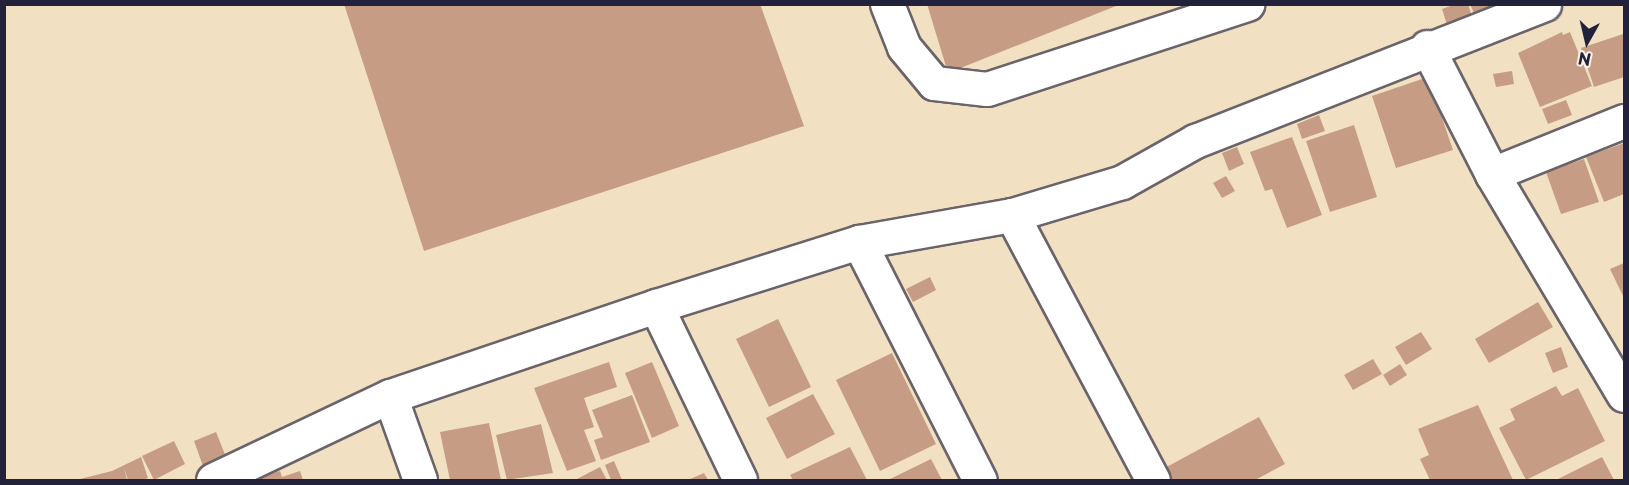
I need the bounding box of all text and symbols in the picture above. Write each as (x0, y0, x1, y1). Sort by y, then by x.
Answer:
north arrow (1557, 12, 1617, 72)
text: N (1577, 47, 1592, 73)

